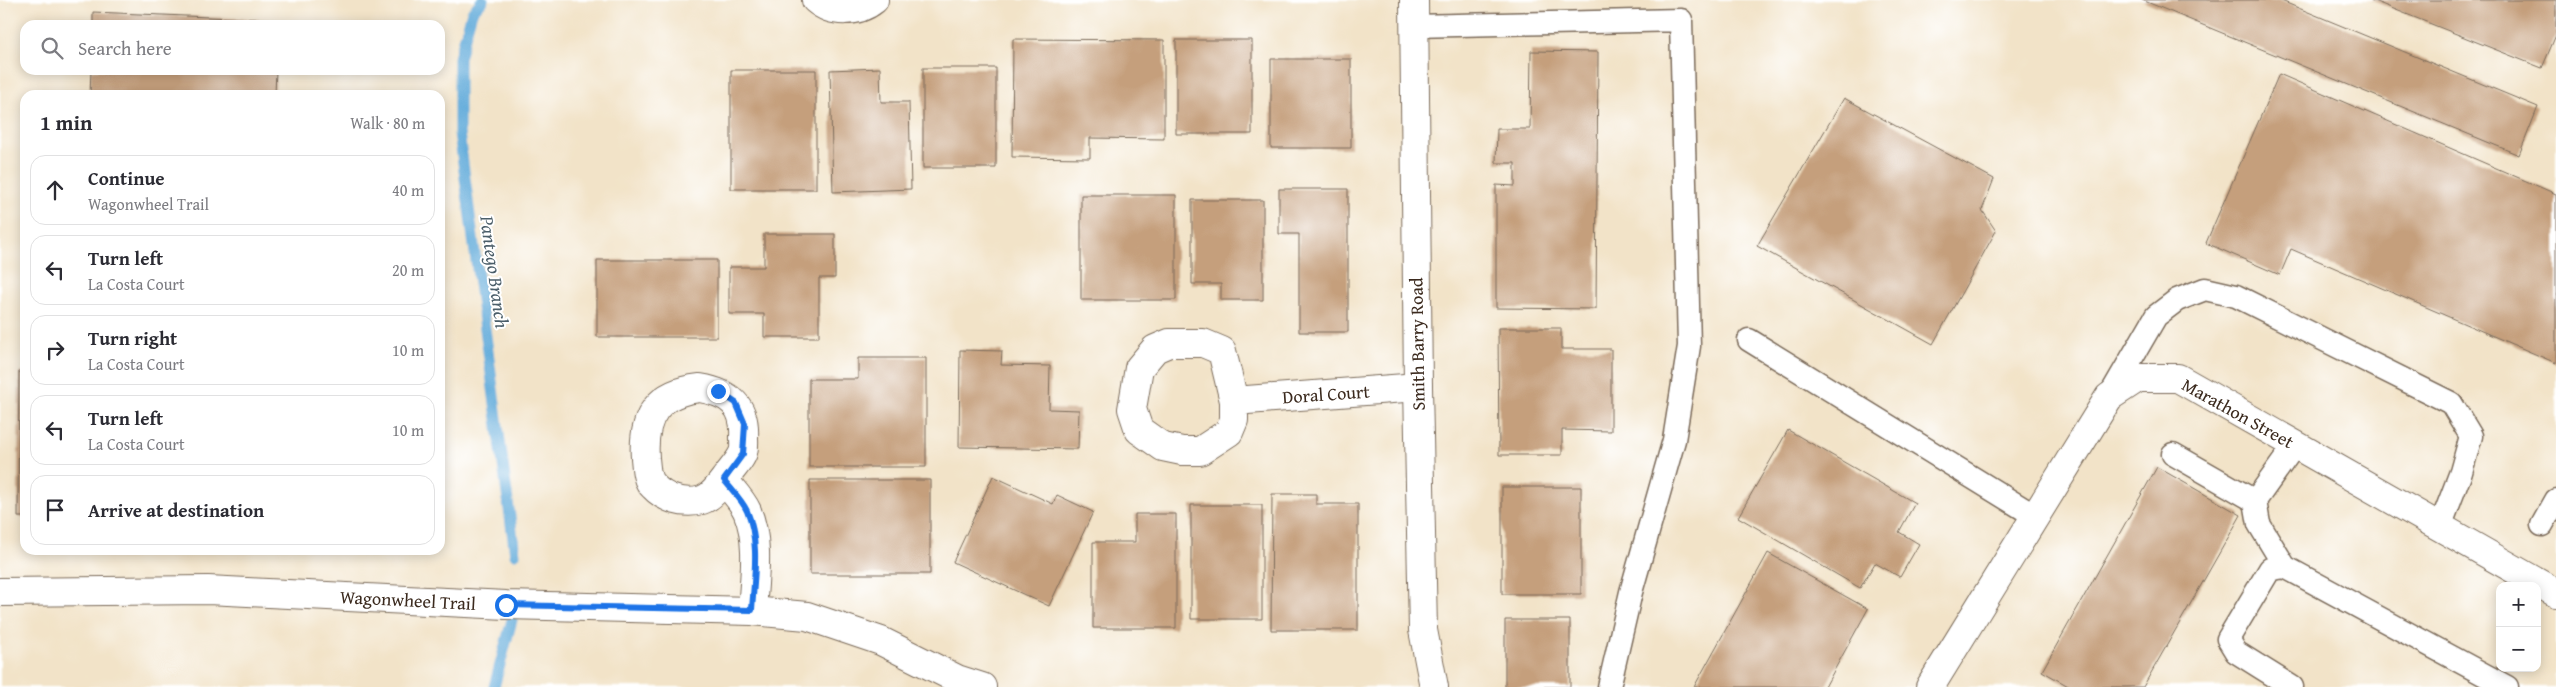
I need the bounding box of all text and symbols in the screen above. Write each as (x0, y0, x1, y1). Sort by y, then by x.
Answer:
search box (20, 20, 445, 75)
icon: search (38, 34, 66, 62)
text: Search here (78, 34, 172, 62)
text: 1 min (40, 107, 92, 138)
text: Walk · 80 m (350, 111, 425, 135)
text: Continue (88, 164, 165, 192)
icon: ahead (41, 176, 69, 204)
text: 40 m (392, 178, 424, 202)
text: Wagonwheel Trail (88, 192, 209, 216)
water label: Pantego Branch (473, 213, 517, 330)
text: Turn left (88, 244, 163, 272)
icon: left (41, 256, 69, 284)
text: 20 m (392, 258, 424, 282)
text: La Costa Court (88, 272, 185, 296)
street label: Smith Barry Road (1402, 277, 1432, 411)
text: Turn right (88, 324, 177, 352)
icon: right (41, 336, 69, 364)
text: 10 m (392, 338, 424, 362)
text: La Costa Court (88, 352, 185, 376)
street label: Marathon Street (2177, 371, 2299, 455)
street label: Doral Court (1281, 377, 1371, 411)
route end (707, 380, 730, 403)
text: Turn left (88, 404, 163, 432)
icon: left (41, 416, 69, 444)
text: 10 m (392, 418, 424, 442)
text: La Costa Court (88, 432, 185, 456)
icon: arrive (41, 496, 69, 524)
text: Arrive at destination (88, 496, 264, 524)
map controls (2496, 582, 2541, 672)
button: + (2496, 582, 2541, 627)
street label: Wagonwheel Trail (339, 583, 477, 617)
route start (495, 594, 518, 617)
button: − (2496, 627, 2541, 672)

